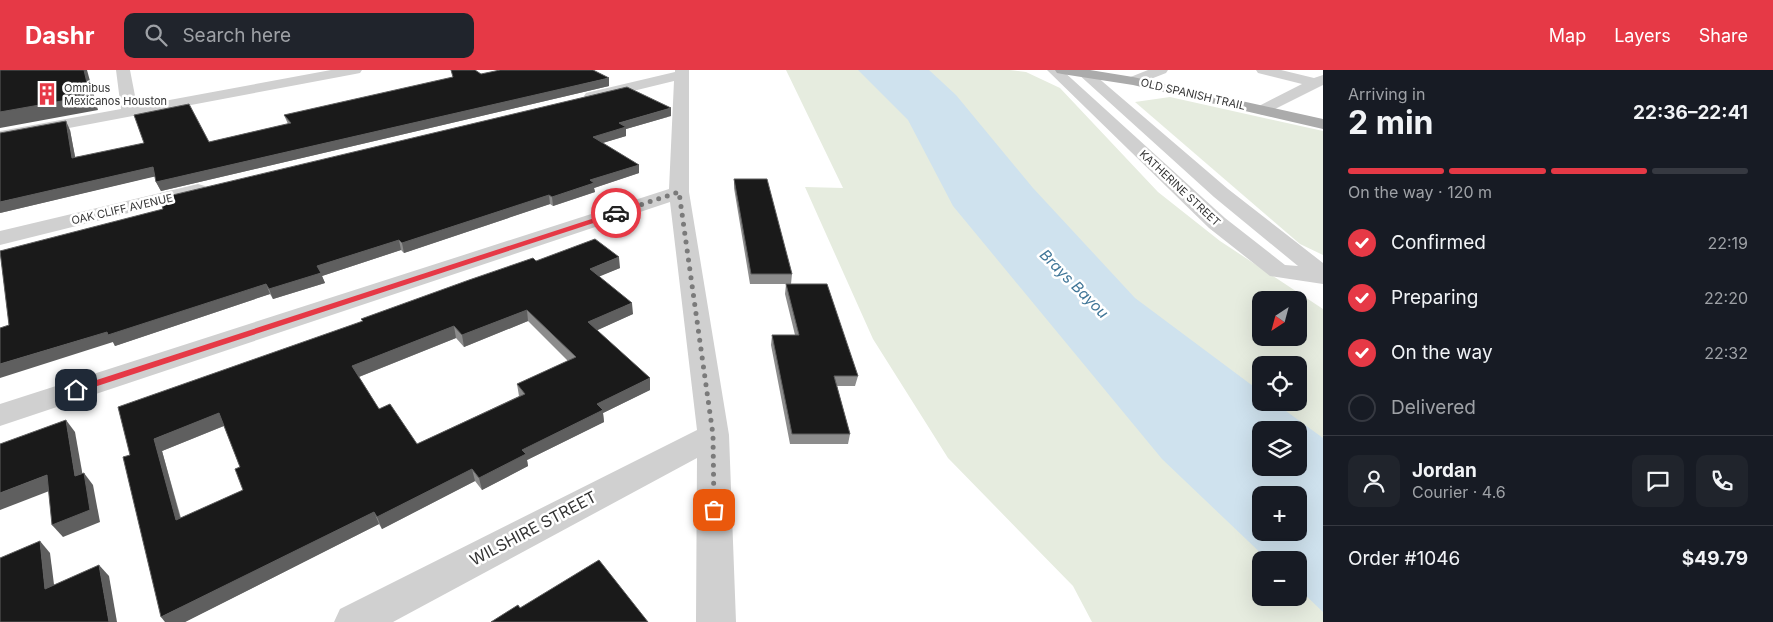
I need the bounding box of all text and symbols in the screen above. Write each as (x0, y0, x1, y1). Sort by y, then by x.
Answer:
search box (124, 13, 474, 58)
text: Dashr (25, 21, 94, 50)
icon: search (142, 21, 170, 49)
text: Search here (182, 24, 291, 47)
text: Map (1549, 25, 1586, 46)
text: Layers (1614, 25, 1671, 46)
text: Share (1699, 25, 1748, 46)
street label: OLD SPANISH TRAIL (1139, 75, 1247, 113)
building icon: Omnibus Mexicanos Houston (34, 81, 60, 107)
place label: Omnibus Mexicanos Houston (64, 81, 167, 108)
text: Arriving in (1348, 84, 1425, 104)
text: 22:36–22:41 (1633, 101, 1748, 124)
text: 2 min (1348, 103, 1434, 142)
street label: KATHERINE STREET (1137, 147, 1223, 229)
text: On the way · 120 m (1348, 182, 1492, 202)
courier (591, 188, 641, 238)
street label: OAK CLIFF AVENUE (70, 191, 174, 227)
icon: car (602, 199, 630, 227)
icon: check (1348, 229, 1376, 257)
text: Confirmed (1391, 231, 1486, 254)
text: 22:19 (1707, 233, 1748, 253)
water label: Brays Bayou (1036, 245, 1113, 322)
icon: check (1348, 284, 1376, 312)
text: Preparing (1391, 286, 1478, 309)
text: 22:20 (1704, 288, 1748, 308)
north arrow (1252, 291, 1308, 346)
map controls (1252, 291, 1307, 606)
icon: check (1348, 339, 1376, 367)
text: On the way (1391, 341, 1493, 364)
text: 22:32 (1704, 343, 1748, 363)
button: locate (1252, 356, 1307, 411)
pin (55, 369, 97, 411)
icon: home (62, 376, 90, 404)
text: Delivered (1391, 396, 1476, 419)
button: layers (1252, 421, 1307, 476)
button: person (1348, 455, 1400, 507)
button: chat (1632, 455, 1684, 507)
button: phone (1696, 455, 1748, 507)
text: Jordan (1412, 459, 1477, 482)
text: Courier · 4.6 (1412, 482, 1506, 502)
street label: WILSHIRE STREET (466, 486, 600, 570)
button: + (1252, 486, 1307, 541)
pin (693, 489, 735, 531)
icon: bag (700, 496, 728, 524)
text: Order #1046 (1348, 547, 1460, 570)
text: $49.79 (1682, 547, 1748, 570)
button: − (1252, 551, 1307, 606)

